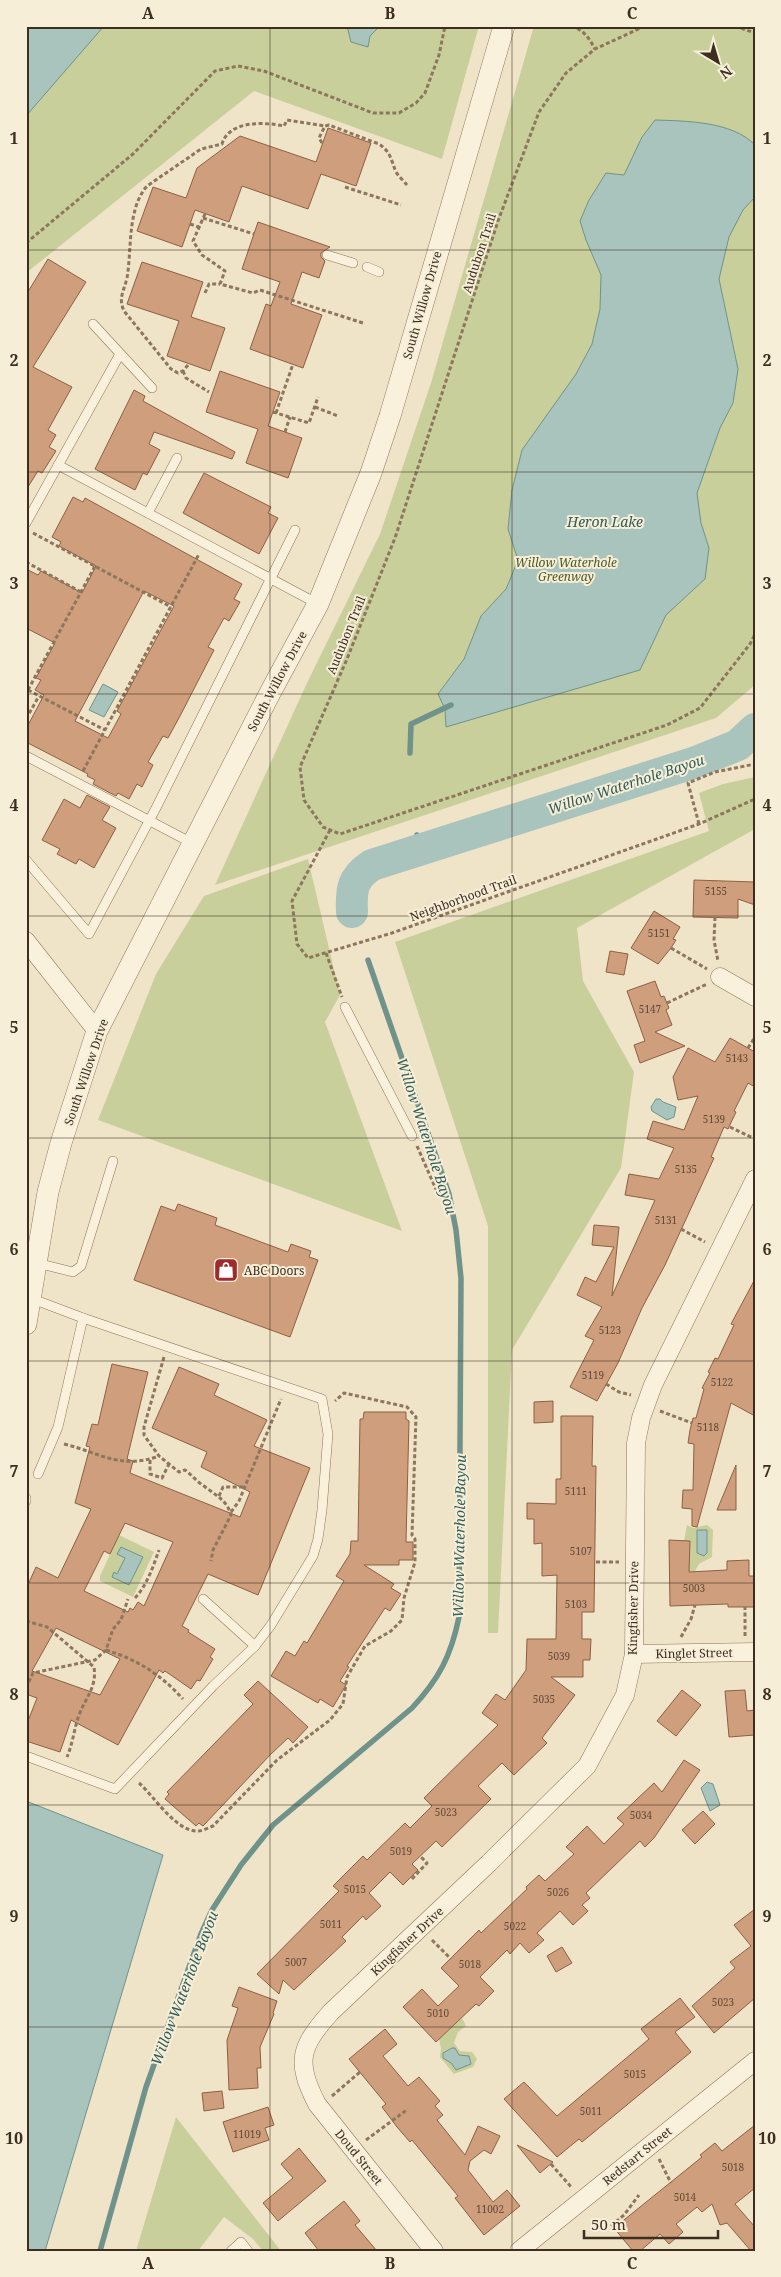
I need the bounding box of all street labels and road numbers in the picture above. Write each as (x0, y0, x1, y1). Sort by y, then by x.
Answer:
street label: Audubon Trail (458, 211, 500, 295)
street label: South Willow Drive (398, 249, 446, 361)
street label: Audubon Trail (323, 593, 370, 677)
street label: South Willow Drive (243, 628, 311, 734)
street label: Neighborhood Trail (407, 871, 519, 925)
street label: South Willow Drive (60, 1016, 112, 1128)
street label: Kingfisher Drive (624, 1561, 642, 1655)
street label: Kinglet Street (655, 1644, 733, 1662)
street label: Kingfisher Drive (367, 1903, 447, 1979)
street label: Redstart Street (599, 2123, 675, 2189)
street label: Doud Street (331, 2126, 387, 2188)

